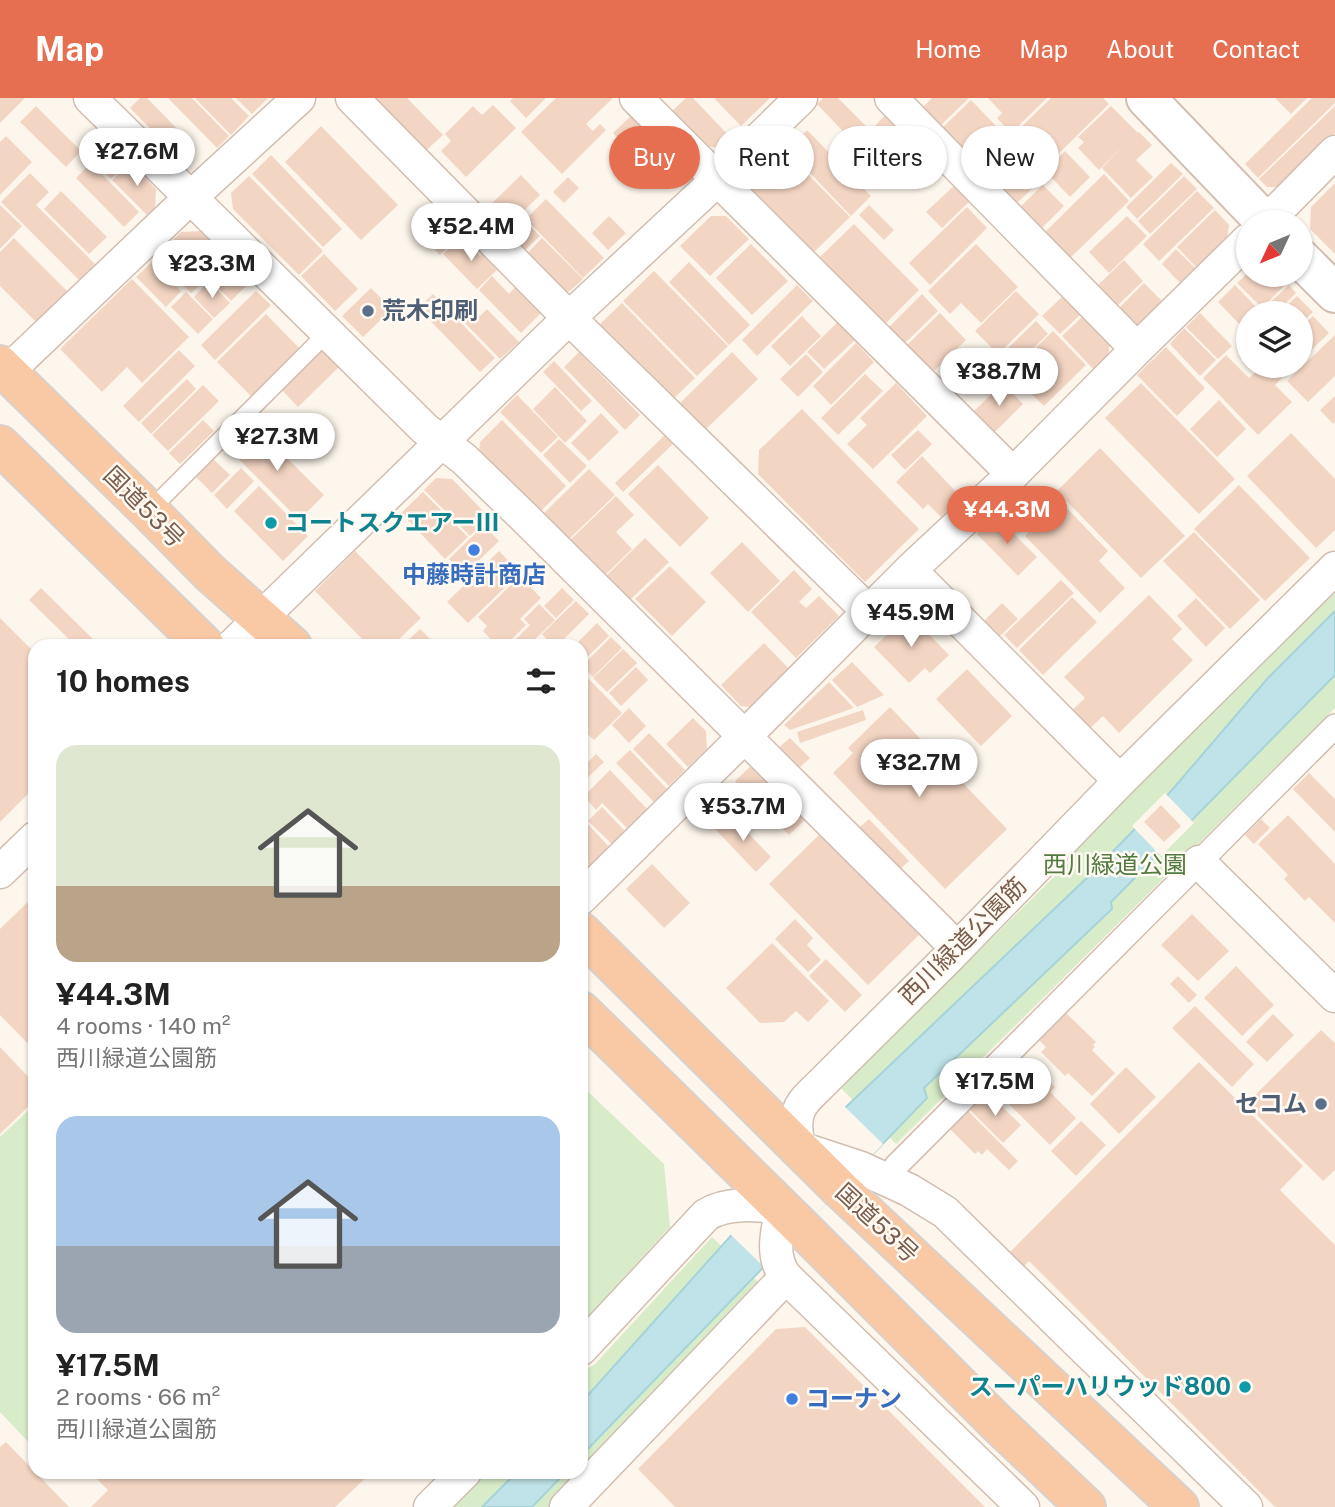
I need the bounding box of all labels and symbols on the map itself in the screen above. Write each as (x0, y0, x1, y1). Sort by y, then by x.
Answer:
pin: ¥27.6M (80, 129, 194, 188)
pin: ¥52.4M (414, 204, 528, 263)
north arrow (1236, 210, 1312, 287)
pin: ¥23.3M (155, 240, 269, 300)
place label: 荒木印刷 (382, 296, 478, 324)
marker: 荒木印刷 (360, 303, 376, 319)
pin: ¥38.7M (942, 348, 1056, 408)
pin: ¥27.3M (220, 414, 334, 473)
street label: 国道53号 (99, 460, 191, 552)
pin: ¥44.3M (950, 486, 1064, 546)
place label: コートスクエアーⅢ (285, 508, 500, 536)
marker: コートスクエアーⅢ (263, 515, 279, 531)
marker: 中藤時計商店 (466, 542, 482, 558)
place label: 中藤時計商店 (402, 560, 546, 588)
pin: ¥45.9M (854, 589, 968, 649)
pin: ¥32.7M (862, 740, 976, 799)
pin: ¥53.7M (686, 784, 800, 843)
park label: 西川緑道公園 (1043, 850, 1187, 878)
street label: 西川緑道公園筋 (893, 871, 1032, 1010)
pin: ¥17.5M (938, 1058, 1052, 1118)
place label: セコム (1235, 1089, 1307, 1117)
marker: セコム (1313, 1096, 1329, 1112)
street label: 国道53号 (831, 1177, 925, 1267)
place label: スーパーハリウッド800 (969, 1372, 1231, 1400)
marker: スーパーハリウッド800 (1237, 1379, 1253, 1395)
place label: コーナン (806, 1384, 902, 1412)
marker: コーナン (784, 1391, 800, 1407)

